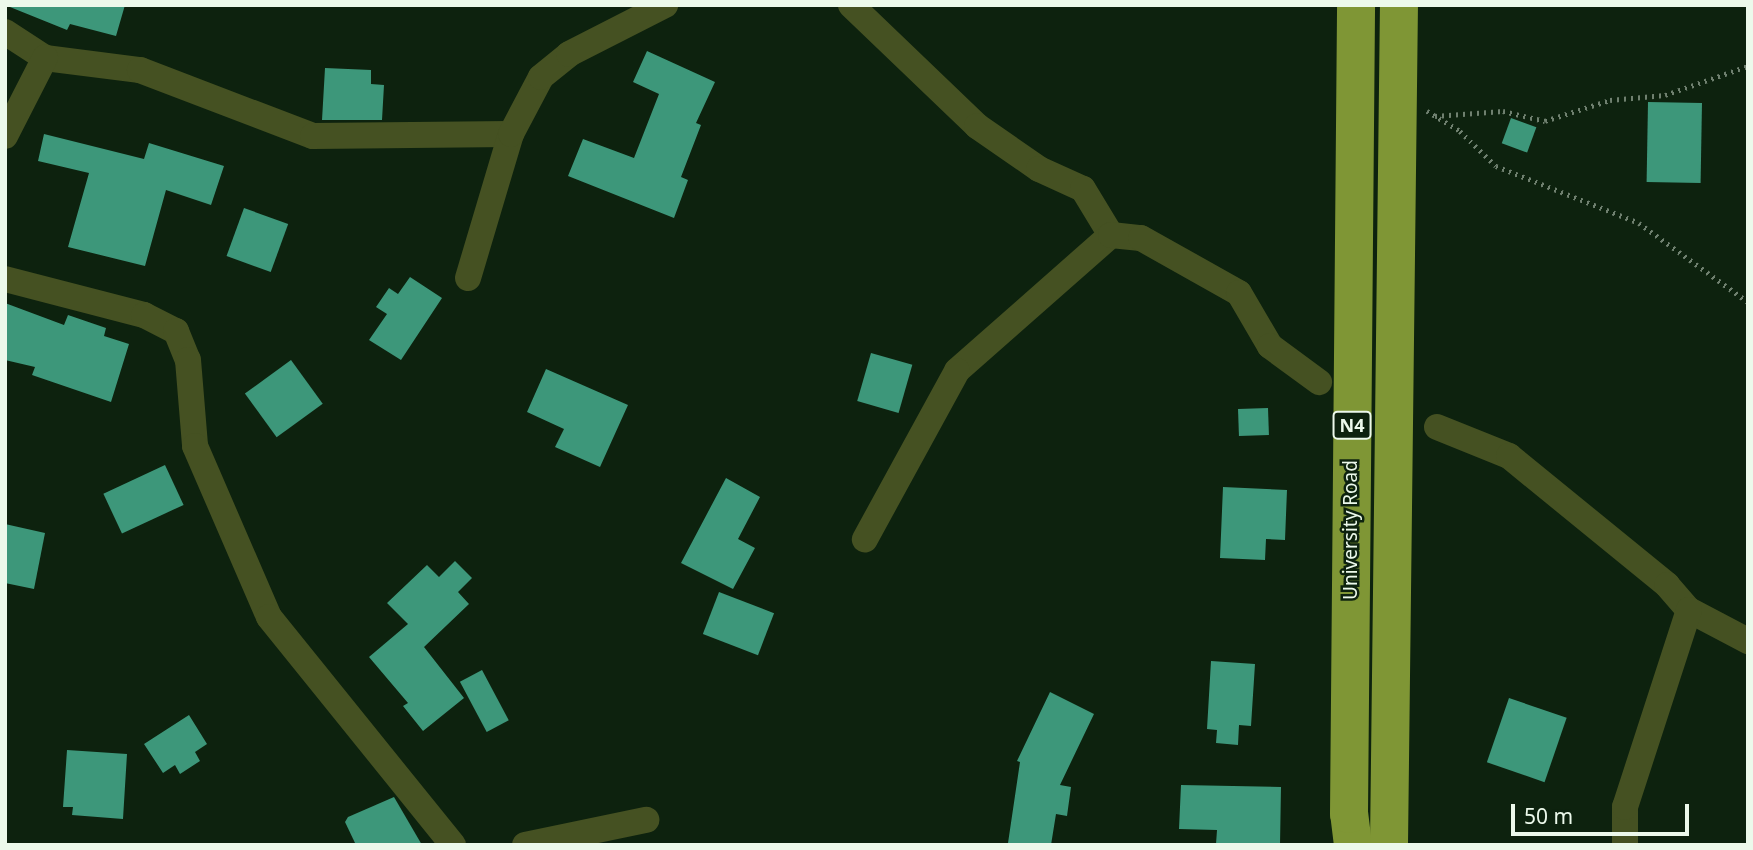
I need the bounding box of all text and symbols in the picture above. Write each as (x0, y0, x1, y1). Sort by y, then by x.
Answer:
road number: N4 (1331, 410, 1373, 440)
street label: University Road (1340, 460, 1362, 600)
scale bar (1515, 790, 1694, 834)
text: 50 m (1524, 802, 1573, 830)

